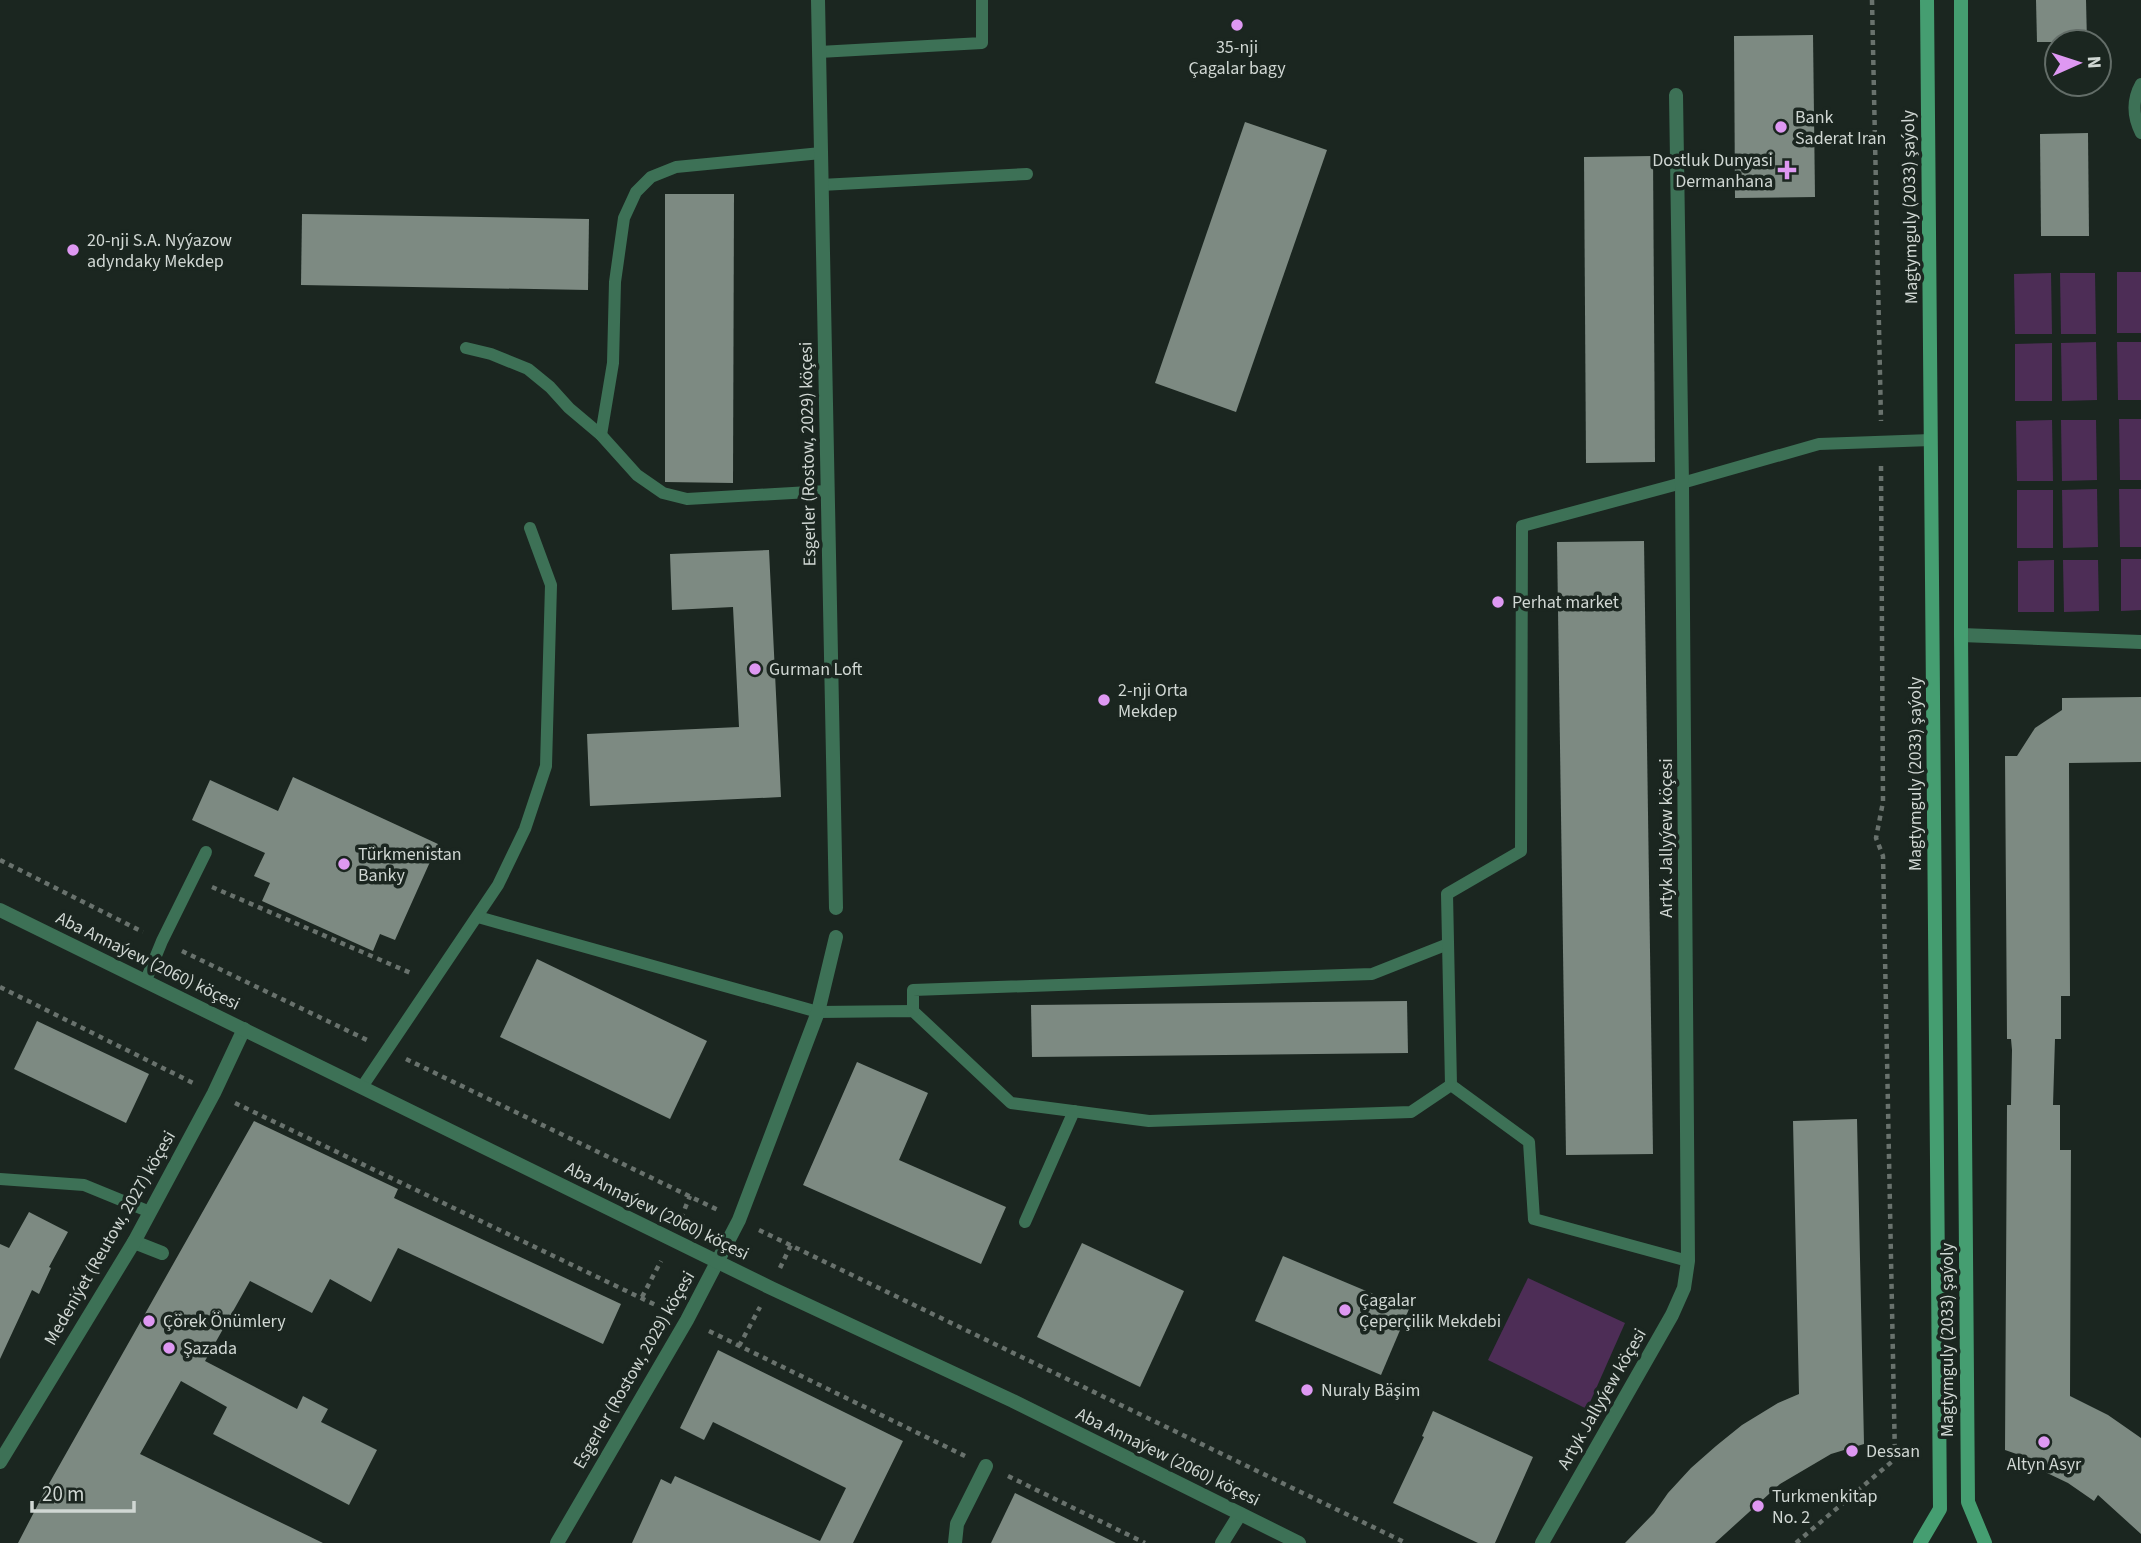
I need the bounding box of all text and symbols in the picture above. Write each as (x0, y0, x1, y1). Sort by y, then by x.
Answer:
marker: 35-nji Çagalar bagy (1229, 17, 1245, 33)
north arrow (2043, 28, 2113, 98)
place label: 35-nji Çagalar bagy (1188, 35, 1286, 81)
text: N (2080, 55, 2107, 69)
place label: Bank Saderat Iran (1795, 105, 1886, 151)
street label: Magtymguly (2033) şaýoly (1896, 109, 1924, 304)
marker: Bank Saderat Iran (1773, 119, 1789, 135)
place label: Dostluk Dunyasi Dermanhana (1652, 148, 1773, 194)
marker: Dostluk Dunyasi Dermanhana (1779, 162, 1795, 178)
place label: 20-nji S.A. Nyýazow adyndaky Mekdep (87, 228, 232, 274)
marker: 20-nji S.A. Nyýazow adyndaky Mekdep (65, 242, 81, 258)
street label: Esgerler (Rostow, 2029) köçesi (794, 342, 822, 566)
place label: Perhat market (1512, 590, 1619, 615)
marker: Perhat market (1490, 594, 1506, 610)
place label: Gurman Loft (769, 657, 863, 682)
marker: Gurman Loft (747, 661, 763, 677)
street label: Magtymguly (2033) şaýoly (1903, 676, 1928, 871)
place label: 2-nji Orta Mekdep (1118, 678, 1188, 724)
marker: 2-nji Orta Mekdep (1096, 692, 1112, 708)
street label: Artyk Jallyýew köçesi (1654, 758, 1679, 918)
place label: Türkmenistan Banky (358, 842, 462, 888)
marker: Türkmenistan Banky (336, 856, 352, 872)
street label: Aba Annaýew (2060) köçesi (52, 905, 244, 1017)
street label: Medeniýet (Reutow, 2027) köçesi (38, 1126, 182, 1350)
street label: Aba Annaýew (2060) köçesi (561, 1155, 753, 1267)
street label: Magtymguly (2033) şaýoly (1935, 1242, 1960, 1437)
street label: Esgerler (Rostow, 2029) köçesi (567, 1267, 701, 1473)
place label: Çagalar Çeperçilik Mekdebi (1359, 1288, 1501, 1334)
marker: Çagalar Çeperçilik Mekdebi (1337, 1302, 1353, 1318)
place label: Çörek Önümlery (163, 1309, 286, 1334)
marker: Çörek Önümlery (141, 1313, 157, 1329)
street label: Artyk Jallyýew köçesi (1551, 1324, 1653, 1474)
place label: Şazada (183, 1336, 237, 1361)
marker: Şazada (161, 1340, 177, 1356)
place label: Nuraly Bäşim (1321, 1378, 1420, 1403)
marker: Nuraly Bäşim (1299, 1382, 1315, 1398)
street label: Aba Annaýew (2060) köçesi (1072, 1401, 1264, 1513)
marker: Altyn Asyr (2036, 1434, 2052, 1450)
place label: Dessan (1866, 1439, 1920, 1464)
marker: Dessan (1844, 1443, 1860, 1459)
place label: Altyn Asyr (2007, 1452, 2082, 1477)
scale bar (32, 1470, 133, 1514)
text: 20 m (42, 1479, 84, 1509)
place label: Turkmenkitap No. 2 (1772, 1484, 1878, 1530)
marker: Turkmenkitap No. 2 (1750, 1498, 1766, 1514)

